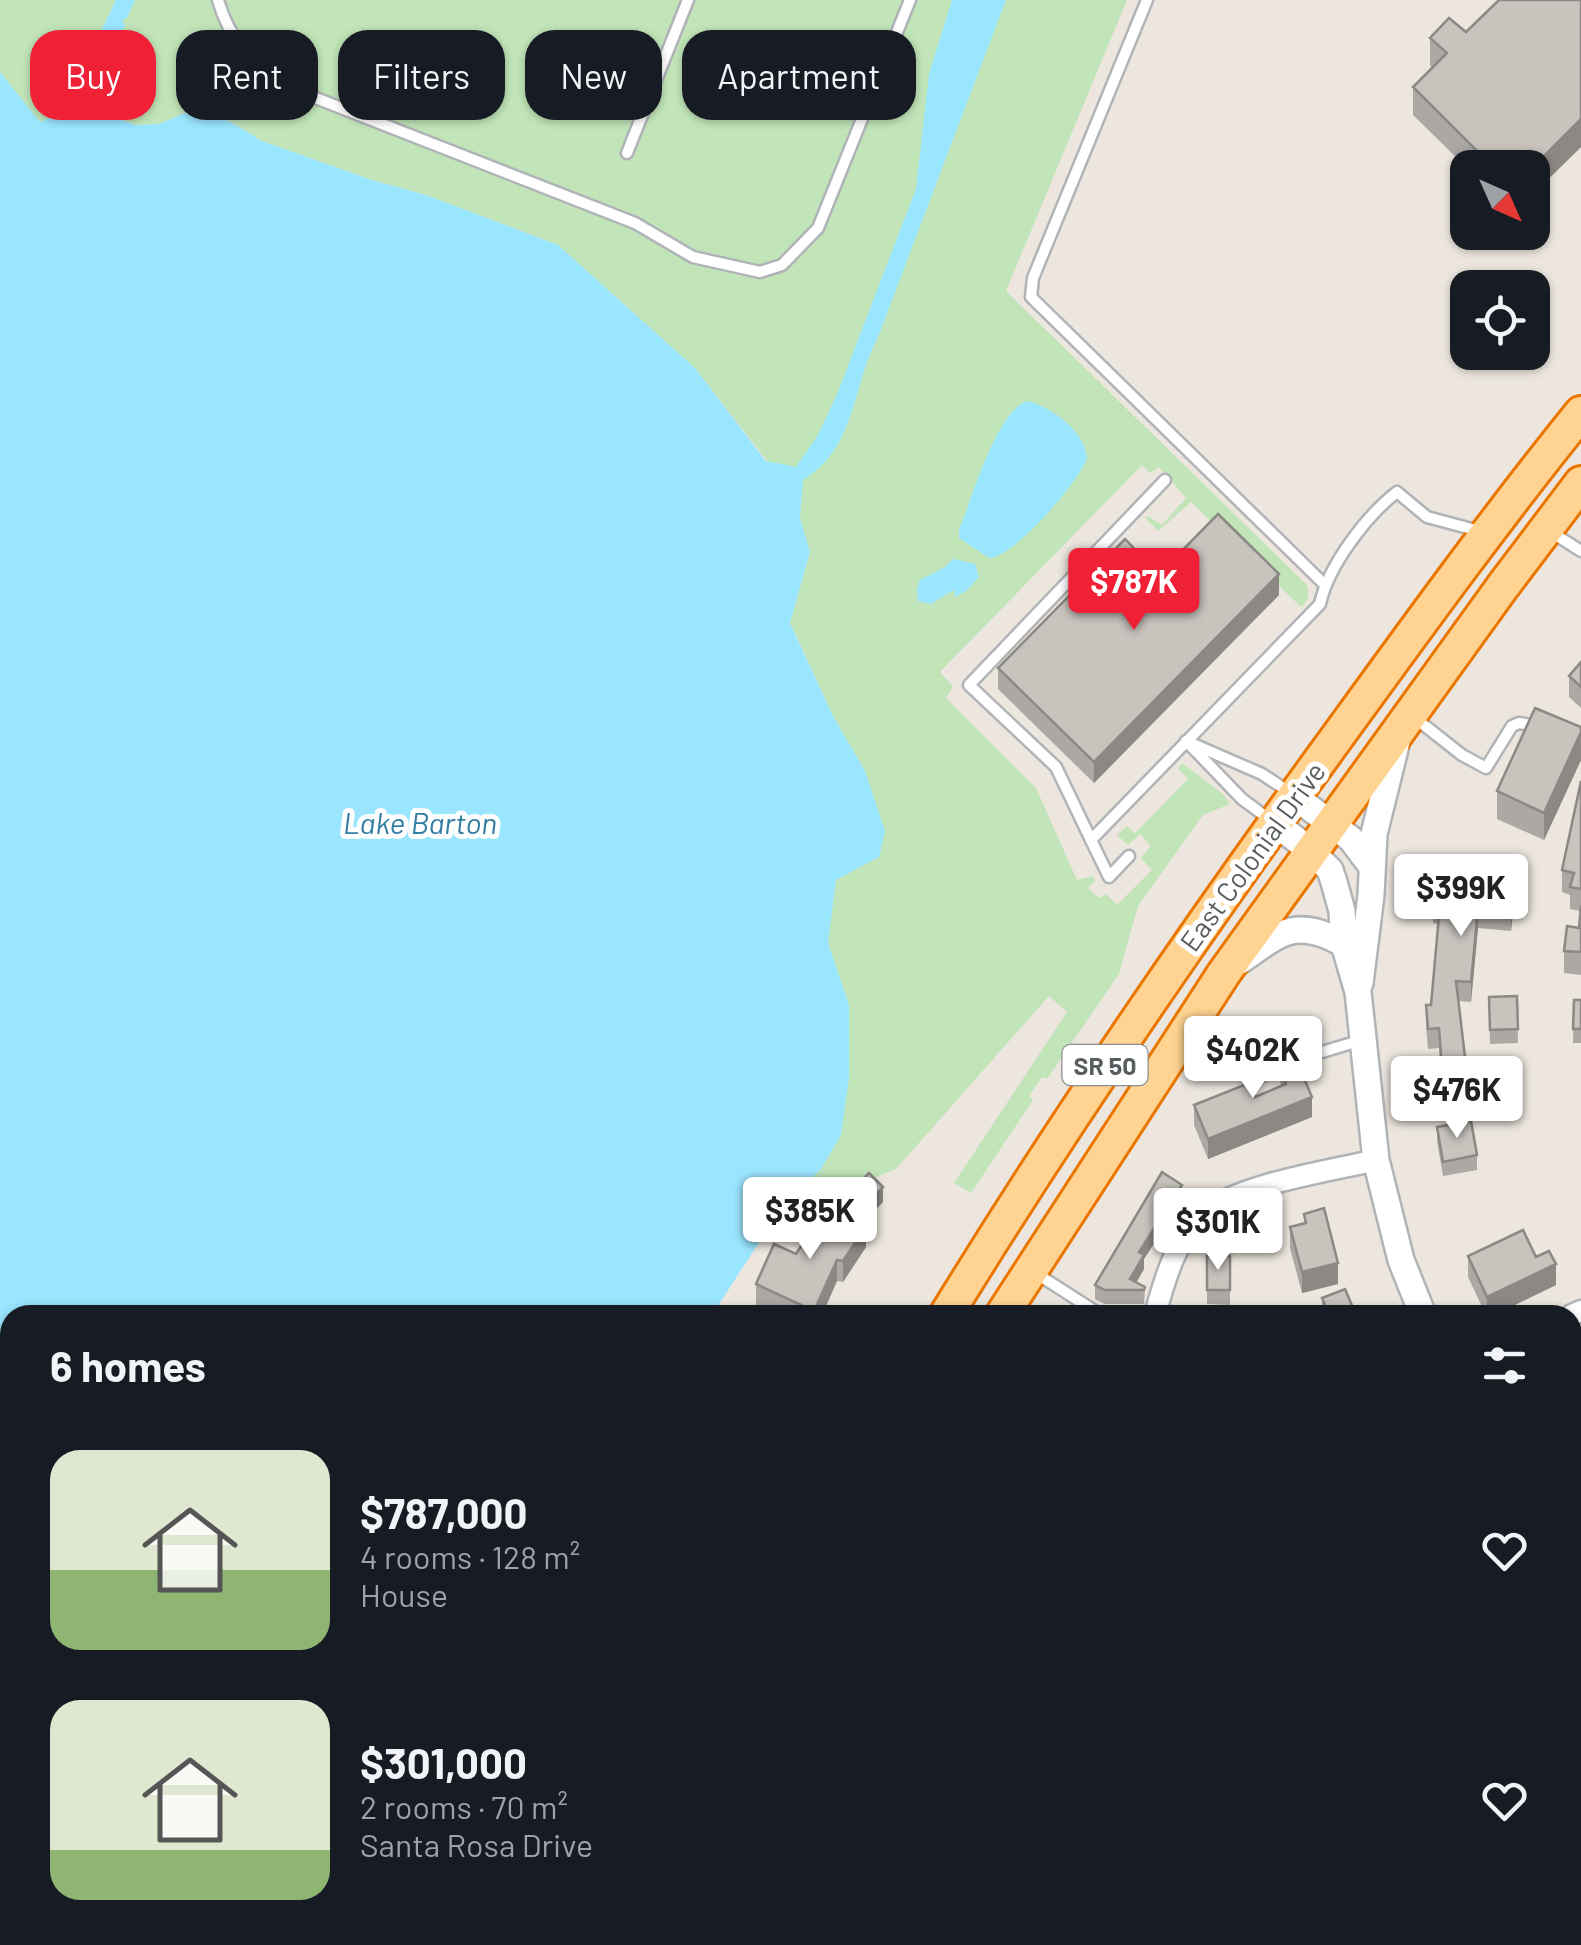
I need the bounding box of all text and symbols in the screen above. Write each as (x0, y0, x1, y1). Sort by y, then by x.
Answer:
chip: Buy (30, 30, 156, 120)
chip: Rent (176, 30, 318, 120)
chip: Filters (338, 30, 505, 120)
chip: New (525, 30, 662, 120)
chip: Apartment (682, 30, 916, 120)
north arrow (1450, 150, 1550, 250)
map controls (1450, 150, 1550, 370)
button: locate (1450, 270, 1550, 370)
pin: $787K (1064, 548, 1204, 633)
text: $787K (1090, 561, 1178, 599)
street label: East Colonial Drive (1172, 755, 1332, 957)
water label: Lake Barton (343, 804, 497, 840)
pin: $399K (1391, 854, 1531, 939)
text: $399K (1416, 867, 1506, 905)
pin: $402K (1183, 1016, 1323, 1101)
text: $402K (1206, 1029, 1300, 1067)
road number: SR 50 (1062, 1045, 1148, 1085)
pin: $476K (1387, 1056, 1527, 1141)
text: $476K (1413, 1069, 1501, 1107)
pin: $385K (740, 1177, 880, 1262)
pin: $301K (1148, 1188, 1288, 1273)
text: $385K (765, 1190, 855, 1228)
text: $301K (1176, 1201, 1260, 1239)
icon: filters (1477, 1338, 1532, 1393)
text: 6 homes (50, 1340, 206, 1390)
text: $787,000 (360, 1487, 528, 1537)
icon: home (130, 1490, 250, 1610)
icon: heart (1477, 1523, 1532, 1578)
text: 4 rooms · 128 m² (360, 1537, 580, 1575)
text: House (360, 1575, 448, 1613)
text: $301,000 (360, 1737, 527, 1787)
icon: home (130, 1740, 250, 1860)
icon: heart (1477, 1773, 1532, 1828)
text: 2 rooms · 70 m² (360, 1787, 568, 1825)
text: Santa Rosa Drive (360, 1825, 593, 1863)

